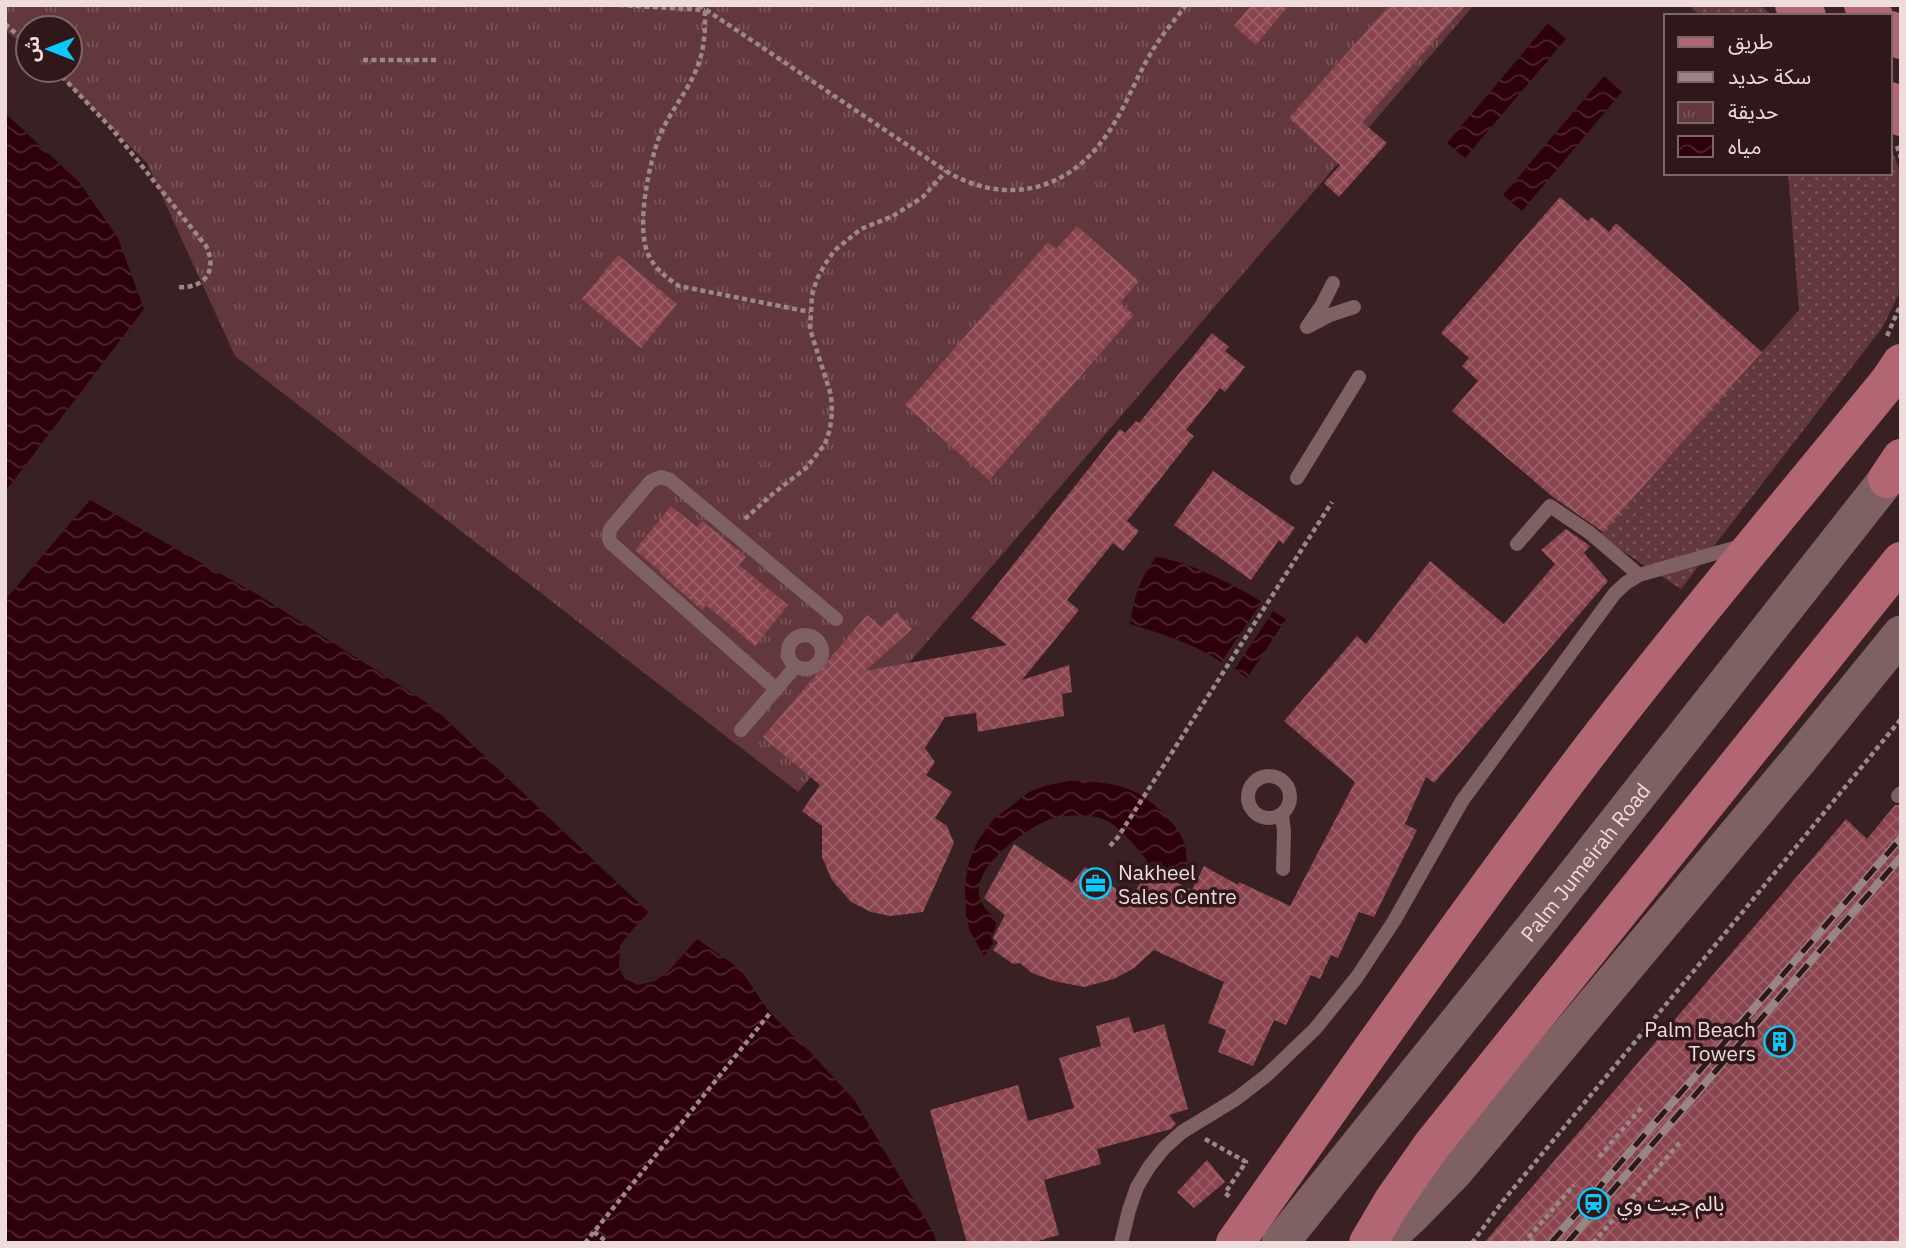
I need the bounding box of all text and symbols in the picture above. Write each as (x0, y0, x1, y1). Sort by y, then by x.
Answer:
north arrow (14, 14, 84, 84)
legend (1664, 14, 1892, 175)
text: طريق (1728, 27, 1773, 55)
text: ش (20, 36, 44, 62)
text: سكة حديد (1728, 62, 1811, 90)
text: حديقة (1728, 97, 1778, 125)
text: مياه (1728, 132, 1761, 160)
street label: Palm Jumeirah Road (1514, 777, 1656, 947)
place label: Nakheel Sales Centre (1118, 858, 1237, 910)
office icon: Nakheel Sales Centre (1078, 867, 1112, 901)
place label: Palm Beach Towers (1644, 1015, 1756, 1067)
building icon: Palm Beach Towers (1762, 1024, 1796, 1058)
station icon: بالم جيت وي (1577, 1186, 1611, 1220)
place label: بالم جيت وي (1617, 1189, 1724, 1220)

